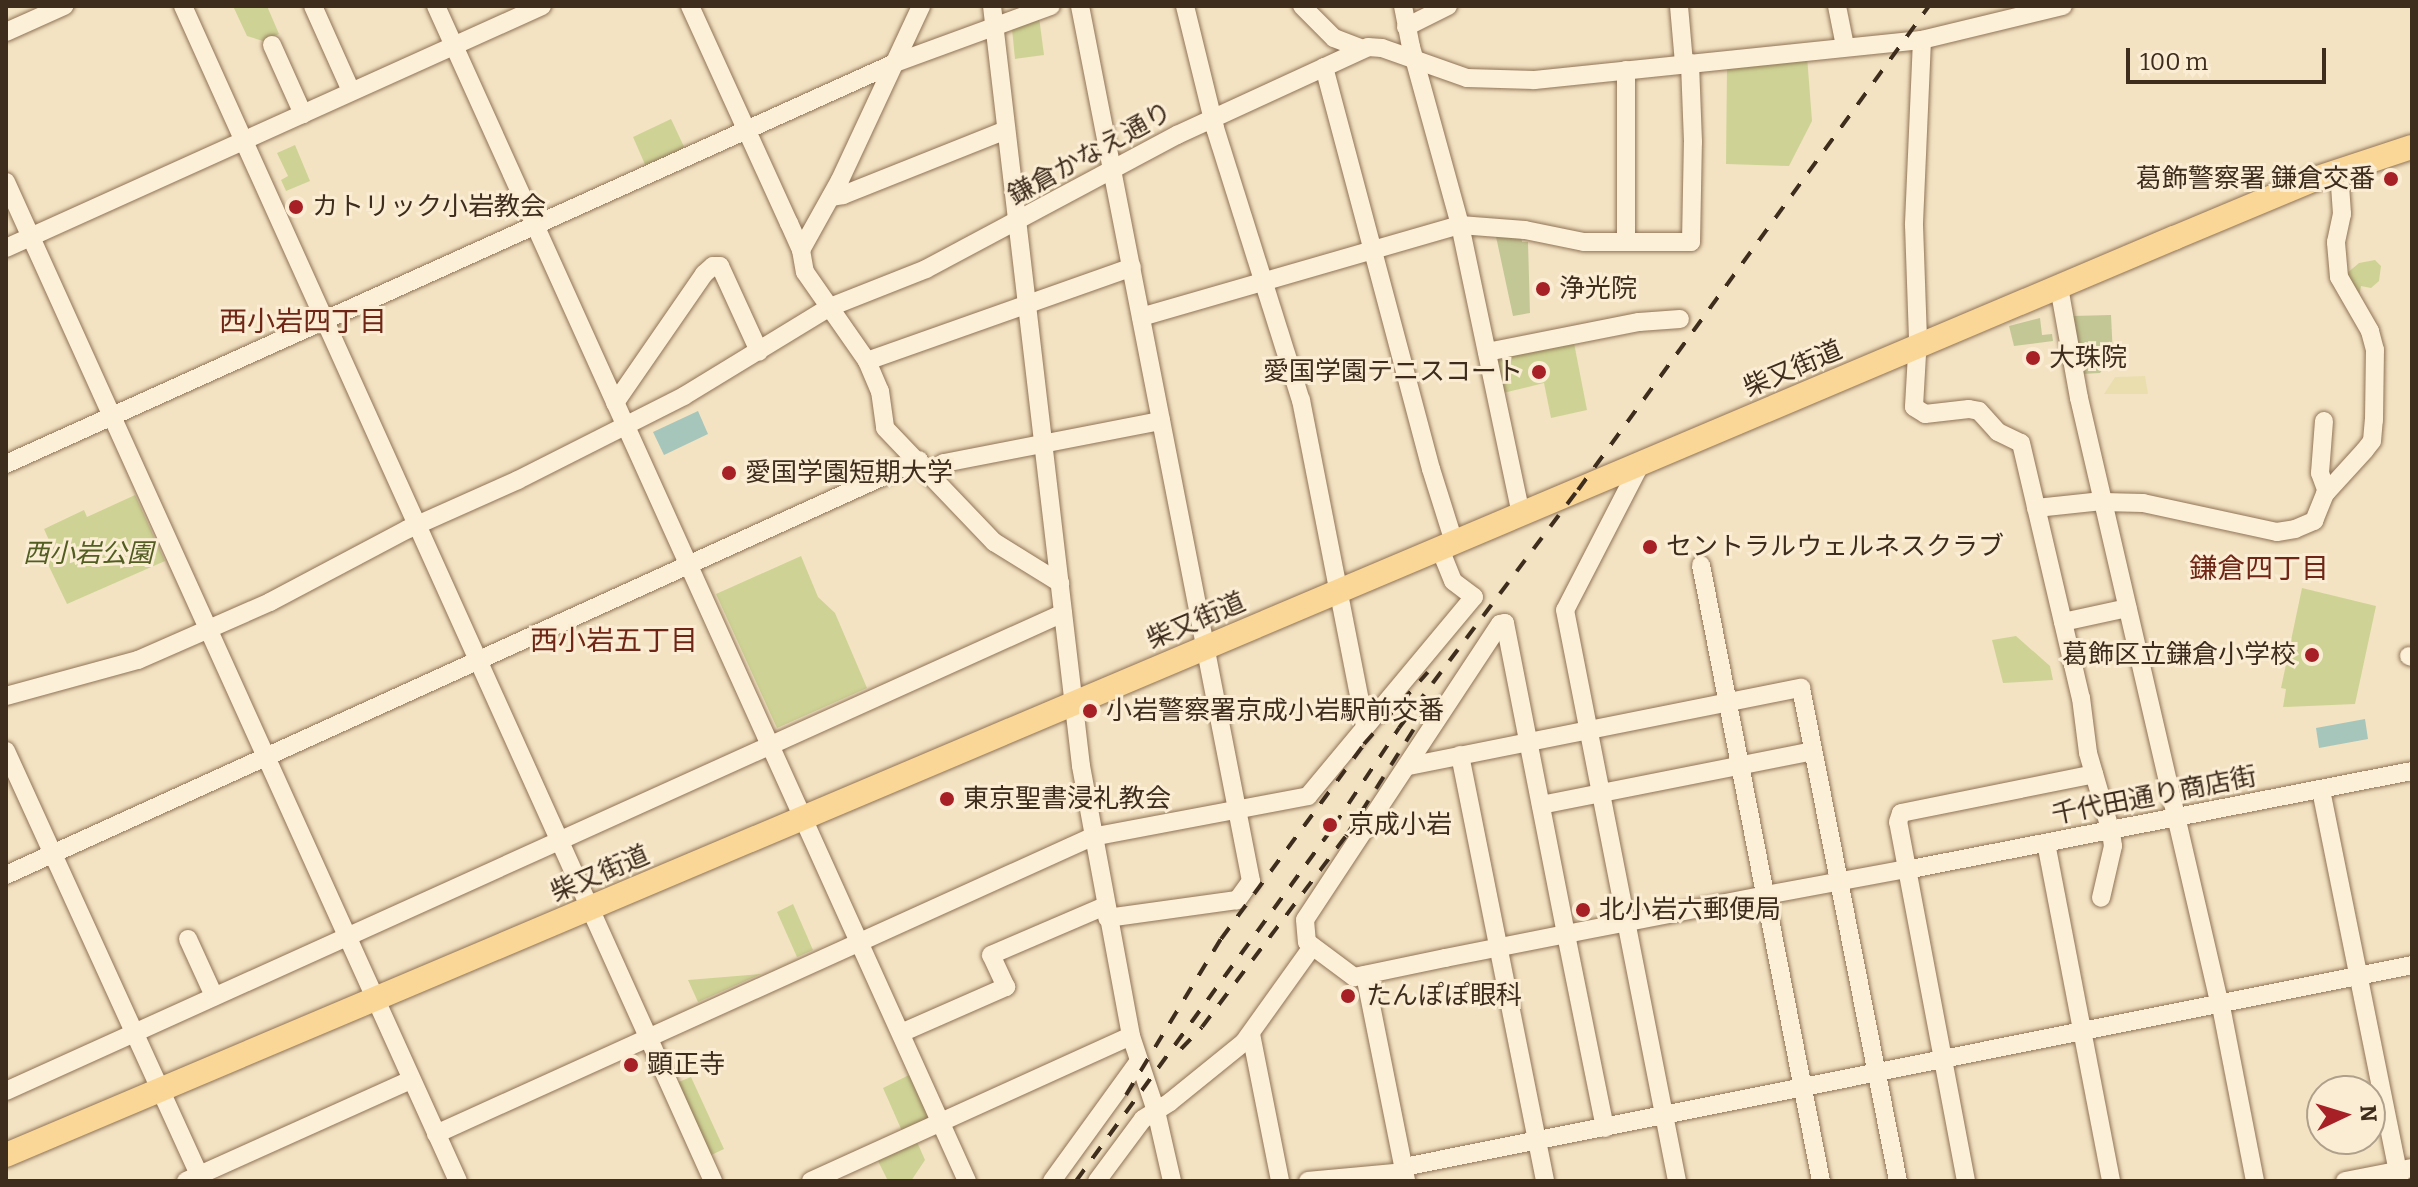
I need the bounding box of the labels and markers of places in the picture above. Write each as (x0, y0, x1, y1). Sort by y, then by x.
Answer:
place label: 葛飾警察署 鎌倉交番 (2136, 163, 2375, 195)
marker: 葛飾警察署 鎌倉交番 (2382, 170, 2400, 188)
place label: カトリック小岩教会 (312, 191, 546, 223)
marker: カトリック小岩教会 (287, 198, 305, 216)
place label: 浄光院 (1559, 273, 1637, 305)
marker: 浄光院 (1534, 280, 1552, 298)
place label: 大珠院 (2049, 342, 2127, 374)
marker: 大珠院 (2024, 349, 2042, 367)
place label: 愛国学園テニスコート (1263, 356, 1523, 388)
marker: 愛国学園テニスコート (1530, 363, 1548, 381)
place label: 愛国学園短期大学 (745, 457, 953, 489)
marker: 愛国学園短期大学 (720, 464, 738, 482)
place label: セントラルウェルネスクラブ (1666, 531, 2004, 563)
marker: セントラルウェルネスクラブ (1641, 538, 1659, 556)
place label: 葛飾区立鎌倉小学校 (2062, 639, 2296, 671)
marker: 葛飾区立鎌倉小学校 (2303, 646, 2321, 664)
place label: 小岩警察署京成小岩駅前交番 (1106, 695, 1444, 727)
marker: 小岩警察署京成小岩駅前交番 (1081, 702, 1099, 720)
place label: 東京聖書浸礼教会 (963, 783, 1171, 815)
marker: 東京聖書浸礼教会 (938, 790, 956, 808)
place label: 京成小岩 (1348, 809, 1452, 841)
marker: 京成小岩 (1319, 814, 1341, 836)
place label: 北小岩六郵便局 (1599, 894, 1781, 926)
marker: 北小岩六郵便局 (1574, 901, 1592, 919)
place label: たんぽぽ眼科 (1366, 980, 1522, 1012)
marker: たんぽぽ眼科 (1337, 985, 1359, 1007)
place label: 顕正寺 (647, 1049, 725, 1081)
marker: 顕正寺 (622, 1056, 640, 1074)

